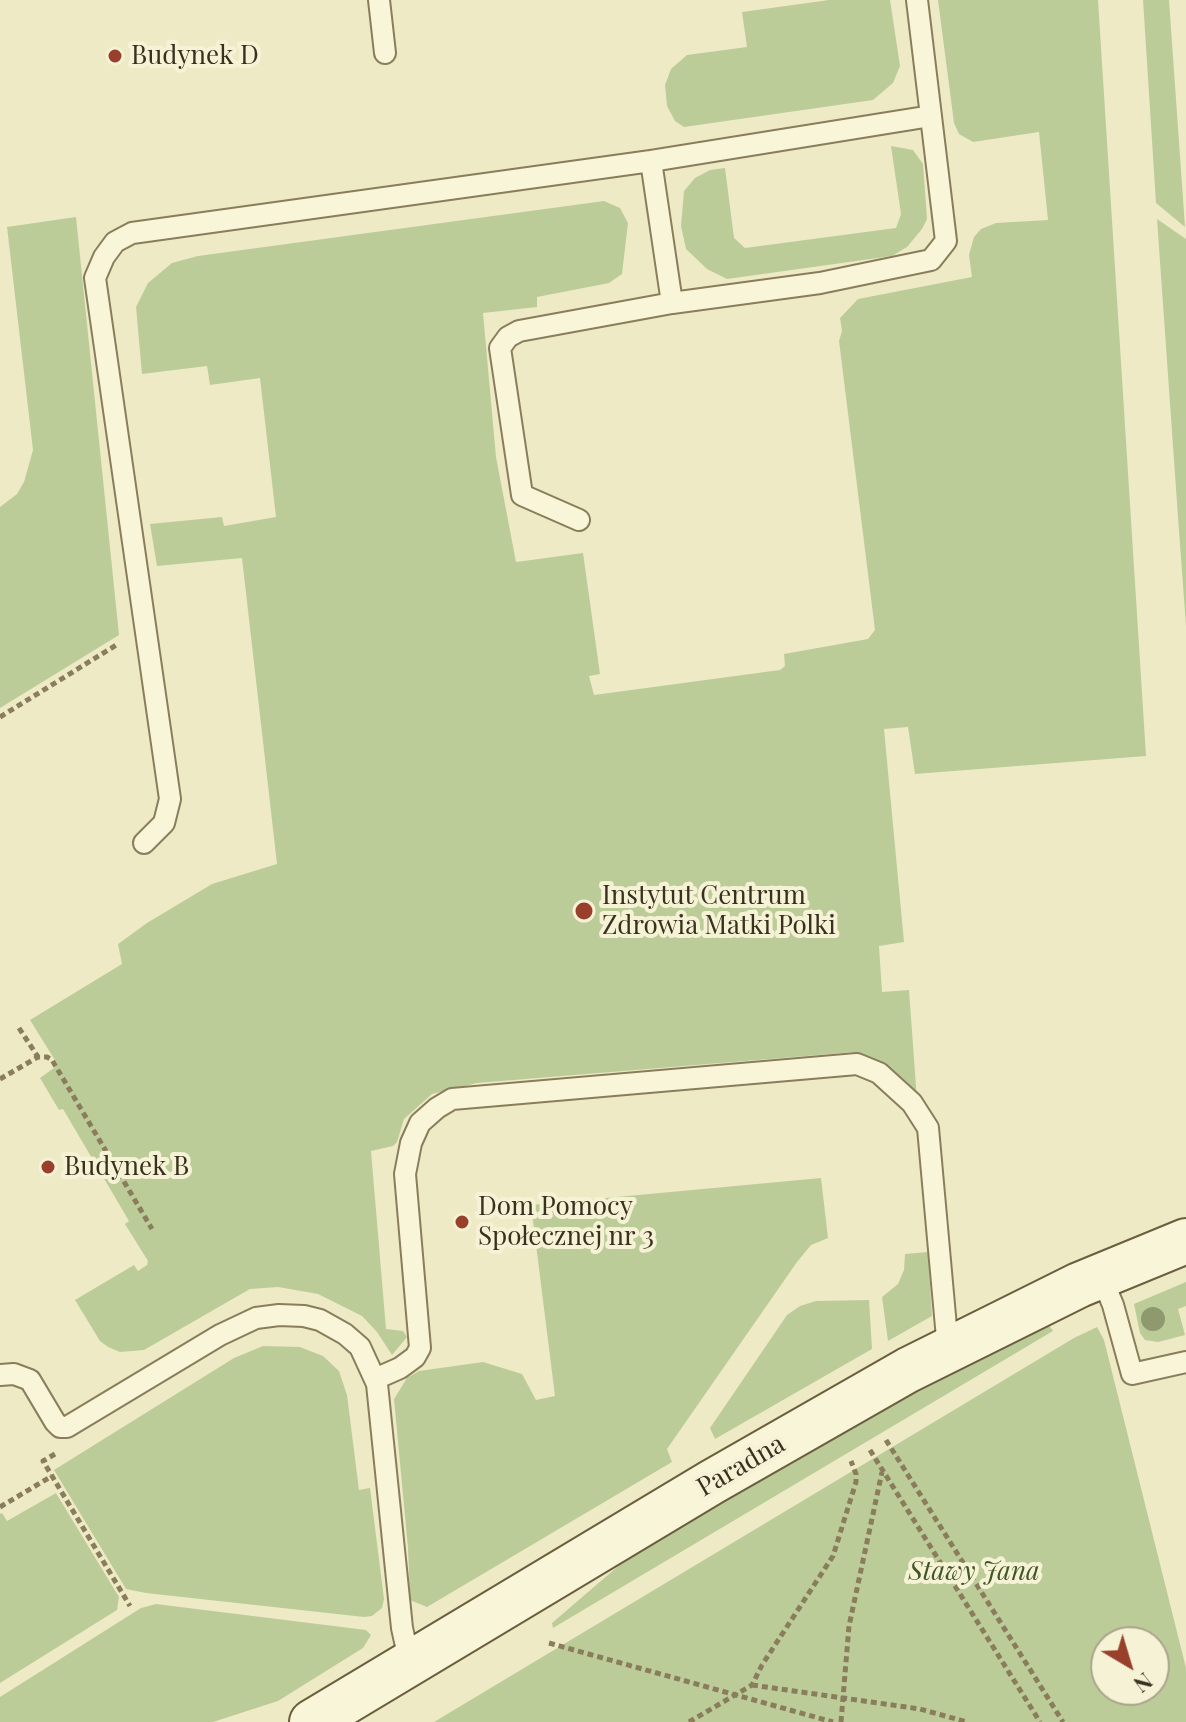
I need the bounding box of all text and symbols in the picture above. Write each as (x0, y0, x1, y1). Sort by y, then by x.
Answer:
place label: Budynek D (131, 40, 259, 72)
marker: Budynek D (106, 47, 124, 65)
place label: Instytut Centrum Zdrowia Matki Polki (602, 880, 836, 942)
marker: Instytut Centrum Zdrowia Matki Polki (573, 900, 595, 922)
place label: Budynek B (64, 1151, 189, 1183)
marker: Budynek B (39, 1158, 57, 1176)
place label: Dom Pomocy Społecznej nr 3 (478, 1191, 654, 1252)
marker: Dom Pomocy Społecznej nr 3 (453, 1213, 471, 1231)
street label: Paradna (692, 1428, 790, 1504)
park label: Stawy Jana (908, 1556, 1040, 1588)
north arrow (1090, 1626, 1170, 1706)
text: N (1128, 1667, 1159, 1700)

